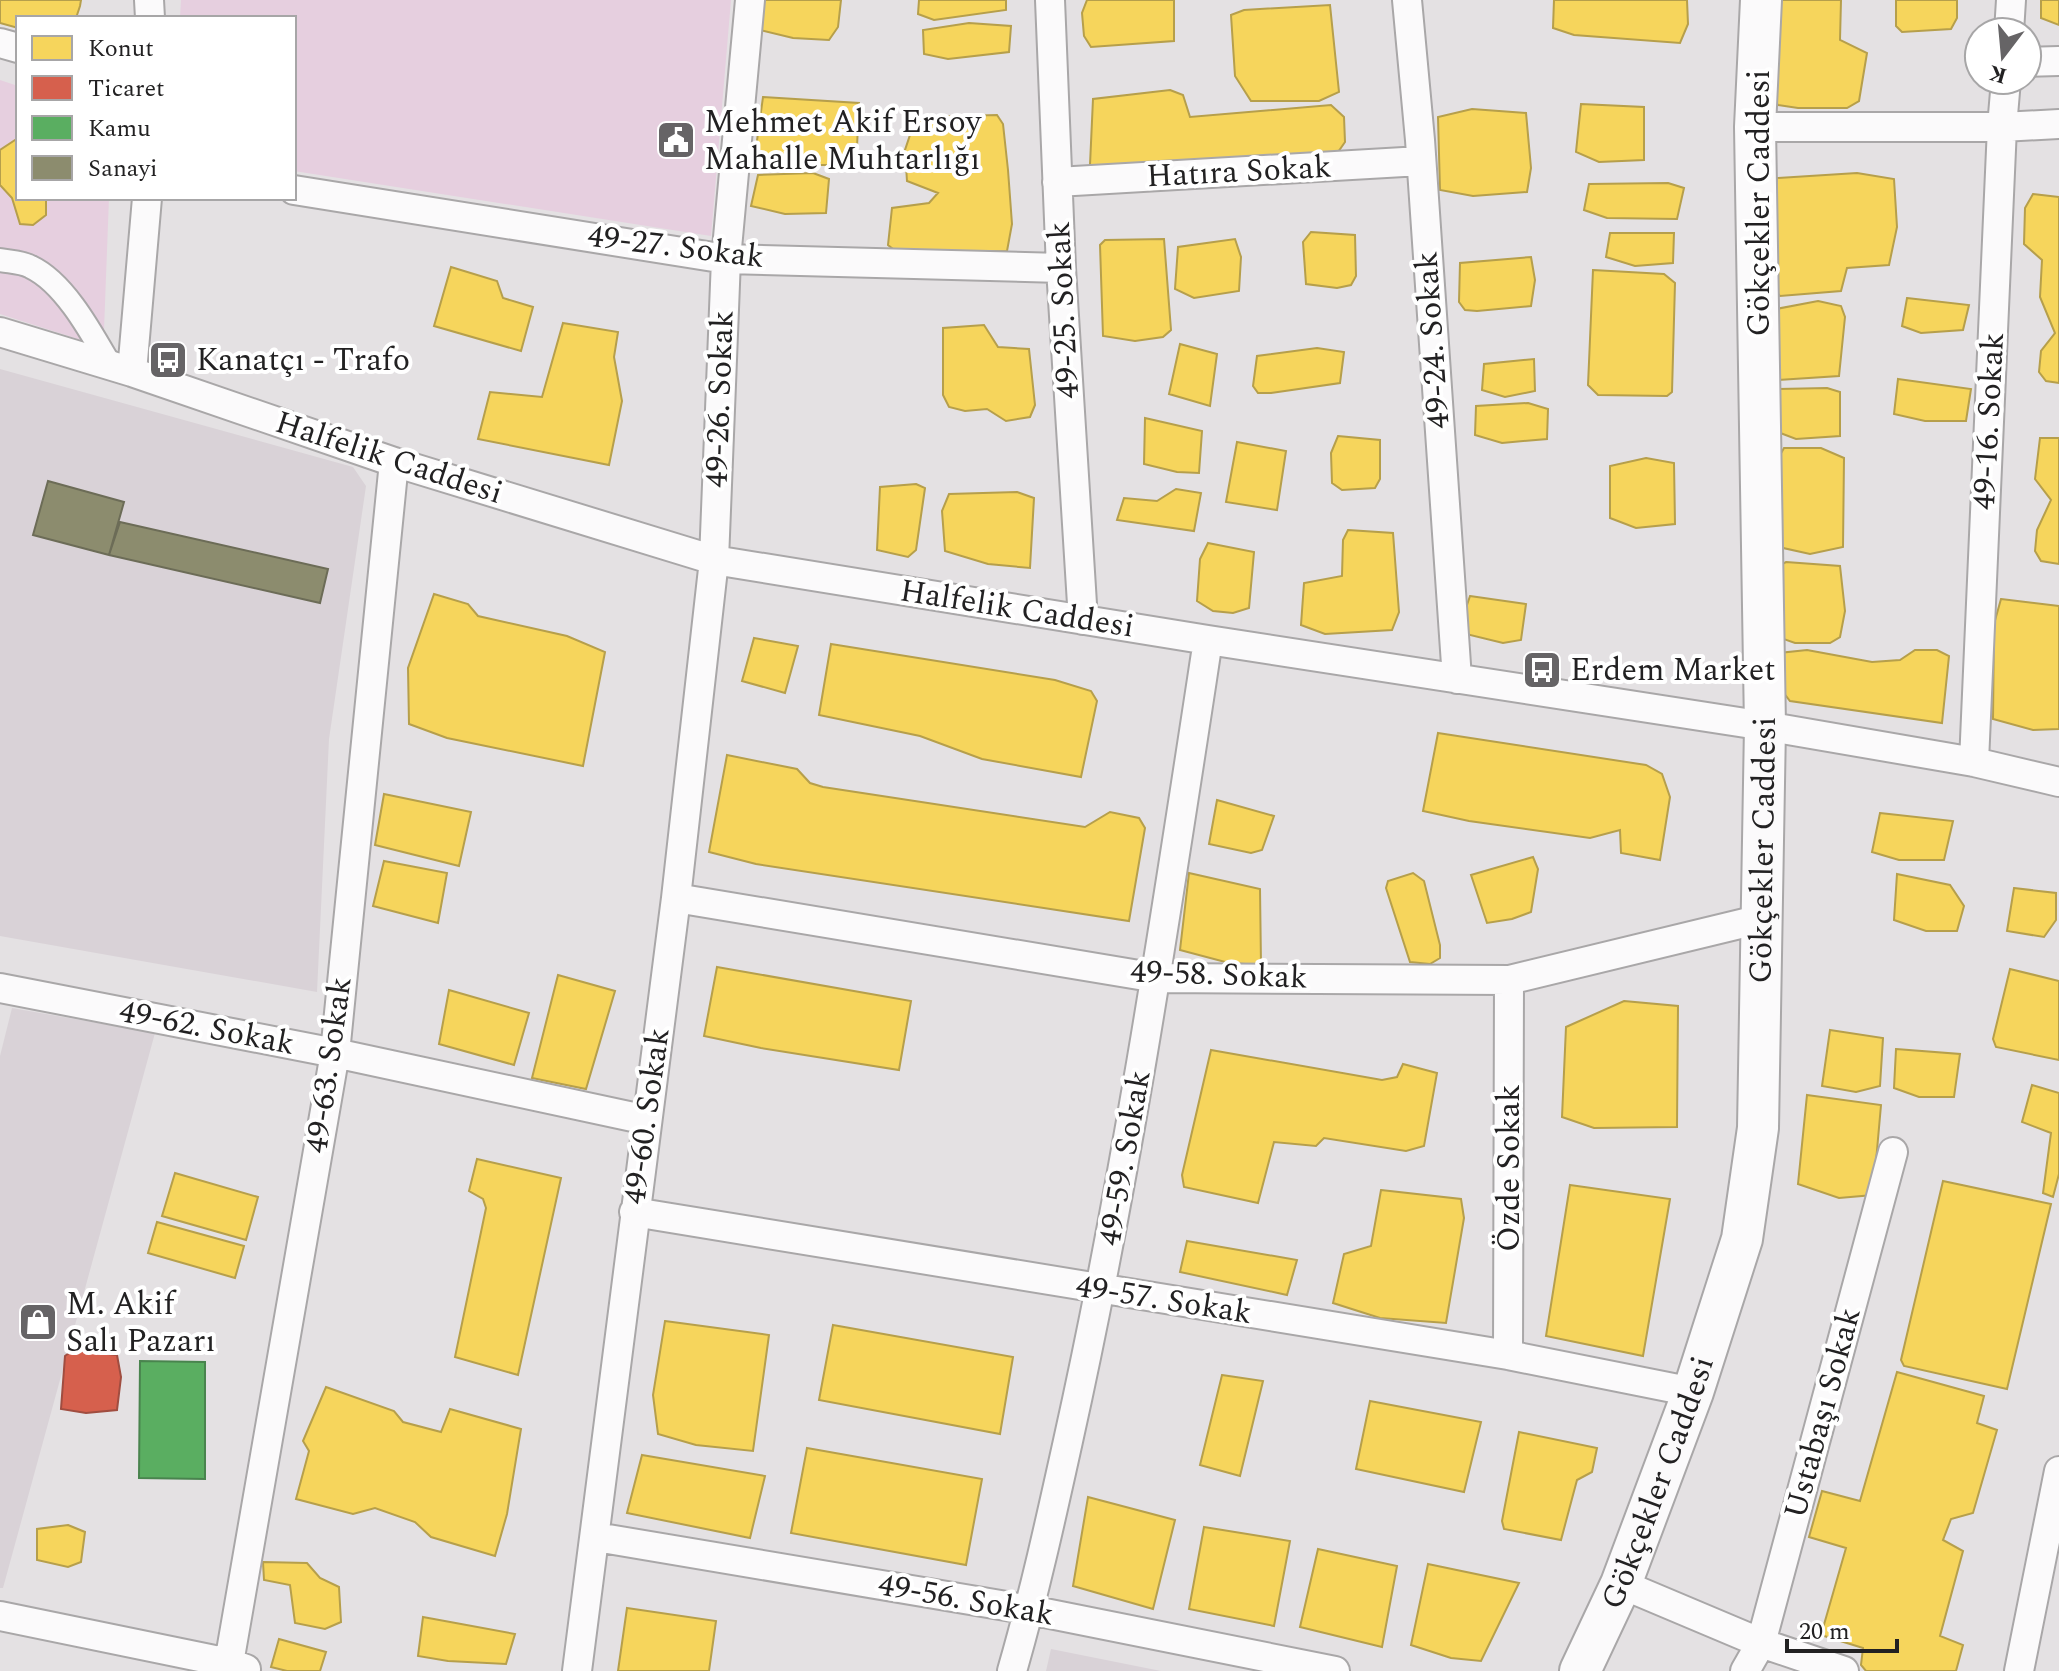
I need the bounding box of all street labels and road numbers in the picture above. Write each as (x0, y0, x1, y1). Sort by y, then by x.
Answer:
street label: Gökçekler Caddesi (1735, 69, 1784, 337)
street label: Hatıra Sokak (1145, 143, 1333, 201)
street label: 49-27. Sokak (585, 212, 767, 282)
street label: 49-25. Sokak (1035, 220, 1093, 400)
street label: 49-24. Sokak (1402, 250, 1464, 430)
street label: 49-26. Sokak (692, 309, 748, 489)
street label: 49-16. Sokak (1960, 331, 2018, 511)
street label: Halfelik Caddesi (269, 398, 509, 518)
street label: Halfelik Caddesi (896, 566, 1138, 652)
street label: Gökçekler Caddesi (1736, 716, 1790, 984)
street label: 49-58. Sokak (1129, 947, 1309, 1003)
street label: 49-63. Sokak (292, 974, 366, 1156)
street label: 49-62. Sokak (115, 987, 299, 1069)
street label: 49-60. Sokak (610, 1025, 684, 1207)
street label: 49-59. Sokak (1085, 1066, 1165, 1250)
street label: Özde Sokak (1485, 1084, 1534, 1252)
street label: 49-57. Sokak (1072, 1262, 1256, 1338)
street label: Ustabaşı Sokak (1771, 1302, 1875, 1524)
street label: Gökçekler Caddesi (1588, 1350, 1727, 1618)
street label: 49-56. Sokak (874, 1560, 1058, 1640)

